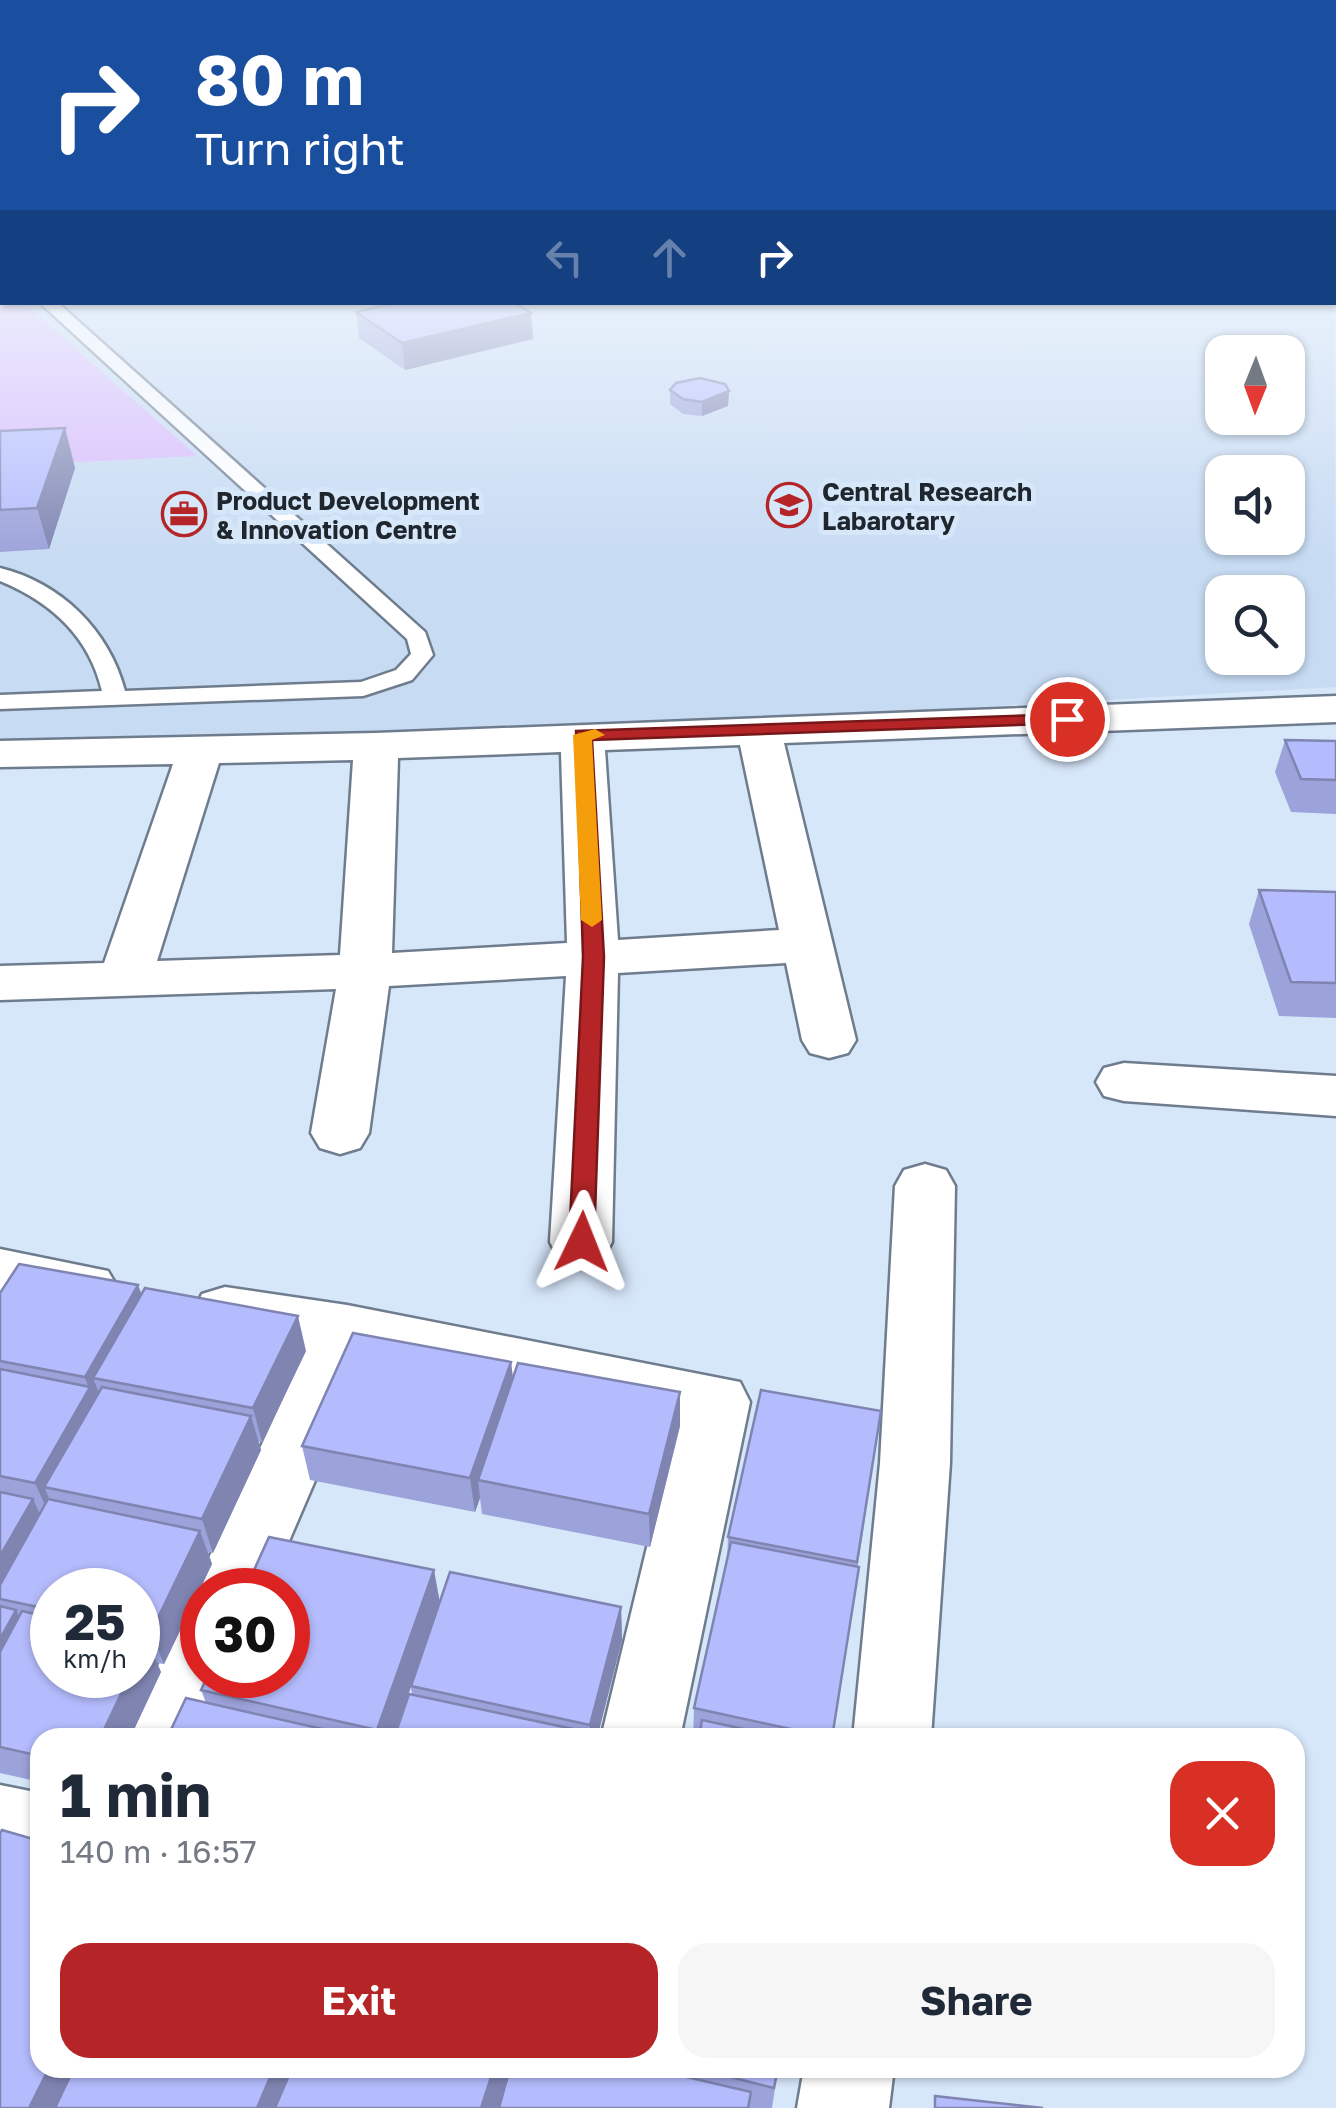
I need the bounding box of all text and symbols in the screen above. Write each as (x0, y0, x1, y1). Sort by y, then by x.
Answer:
text: 80 m (195, 36, 364, 120)
icon: right (30, 40, 160, 170)
text: Turn right (195, 121, 405, 175)
icon: left (537, 230, 592, 285)
icon: ahead (642, 230, 697, 285)
icon: right (747, 230, 802, 285)
north arrow (1205, 335, 1305, 435)
map controls (1205, 335, 1305, 675)
button: sound (1205, 455, 1305, 555)
place label: Central Research Labarotary (822, 476, 1032, 536)
school or university icon: Central Research Labarotary (766, 482, 812, 528)
place label: Product Development & Innovation Centre (216, 485, 480, 545)
office icon: Product Development & Innovation Centre (161, 491, 207, 537)
button: search (1205, 575, 1305, 675)
pin (1025, 677, 1110, 762)
icon: arrive (1040, 692, 1095, 747)
position arrow (530, 1190, 634, 1294)
speed limit sign: 30 (180, 1568, 310, 1698)
text: 25 (64, 1591, 125, 1651)
text: km/h (63, 1643, 127, 1674)
text: 1 min (60, 1758, 211, 1830)
button: close (1170, 1761, 1275, 1866)
text: 140 m · 16:57 (60, 1832, 257, 1870)
button: Exit (60, 1943, 658, 2058)
button: Share (678, 1943, 1275, 2058)

